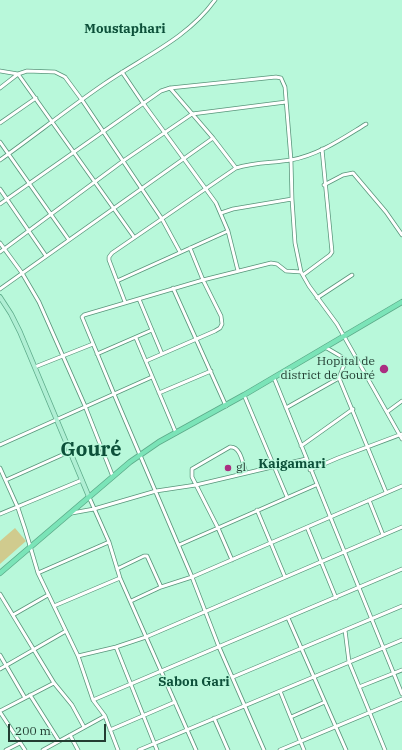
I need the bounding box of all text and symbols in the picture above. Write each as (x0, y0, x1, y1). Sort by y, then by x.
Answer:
district label: Moustaphari (84, 21, 166, 37)
place label: Hopital de district de Gouré (281, 355, 375, 383)
marker: Hopital de district de Gouré (378, 363, 390, 375)
district label: Gouré (60, 438, 122, 462)
district label: Kaigamari (258, 456, 326, 472)
place label: gl (236, 461, 246, 475)
marker: gl (223, 463, 233, 473)
district label: Sabon Gari (158, 674, 230, 690)
scale bar (10, 716, 108, 742)
text: 200 m (15, 723, 51, 738)

